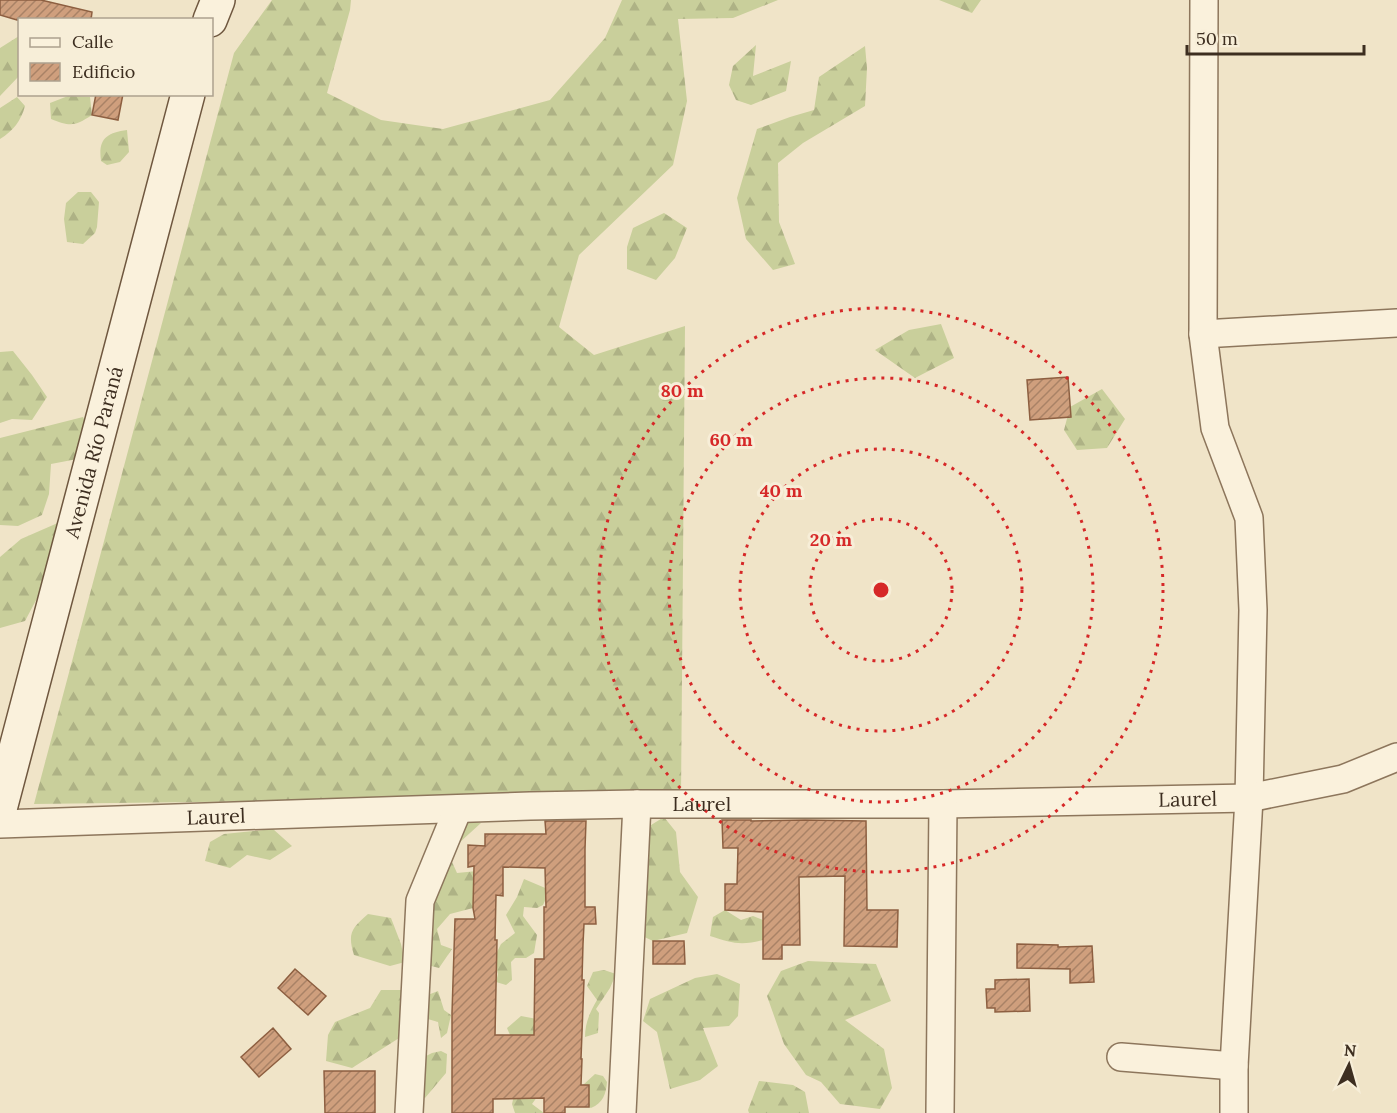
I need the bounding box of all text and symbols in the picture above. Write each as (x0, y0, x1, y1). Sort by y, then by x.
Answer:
legend (18, 18, 213, 96)
scale bar (1187, 18, 1364, 56)
text: 50 m (1196, 27, 1238, 50)
text: Calle (72, 30, 114, 53)
text: Edificio (72, 60, 135, 83)
street label: Avenida Río Paraná (58, 363, 128, 542)
text: 80 m (660, 379, 704, 402)
text: 60 m (709, 428, 753, 451)
text: 40 m (760, 479, 803, 502)
text: 20 m (810, 528, 853, 551)
centre of rings (871, 580, 891, 600)
street label: Laurel (1158, 786, 1217, 812)
street label: Laurel (672, 791, 731, 816)
street label: Laurel (186, 803, 246, 830)
north arrow (1319, 1035, 1379, 1095)
text: N (1343, 1040, 1357, 1061)

